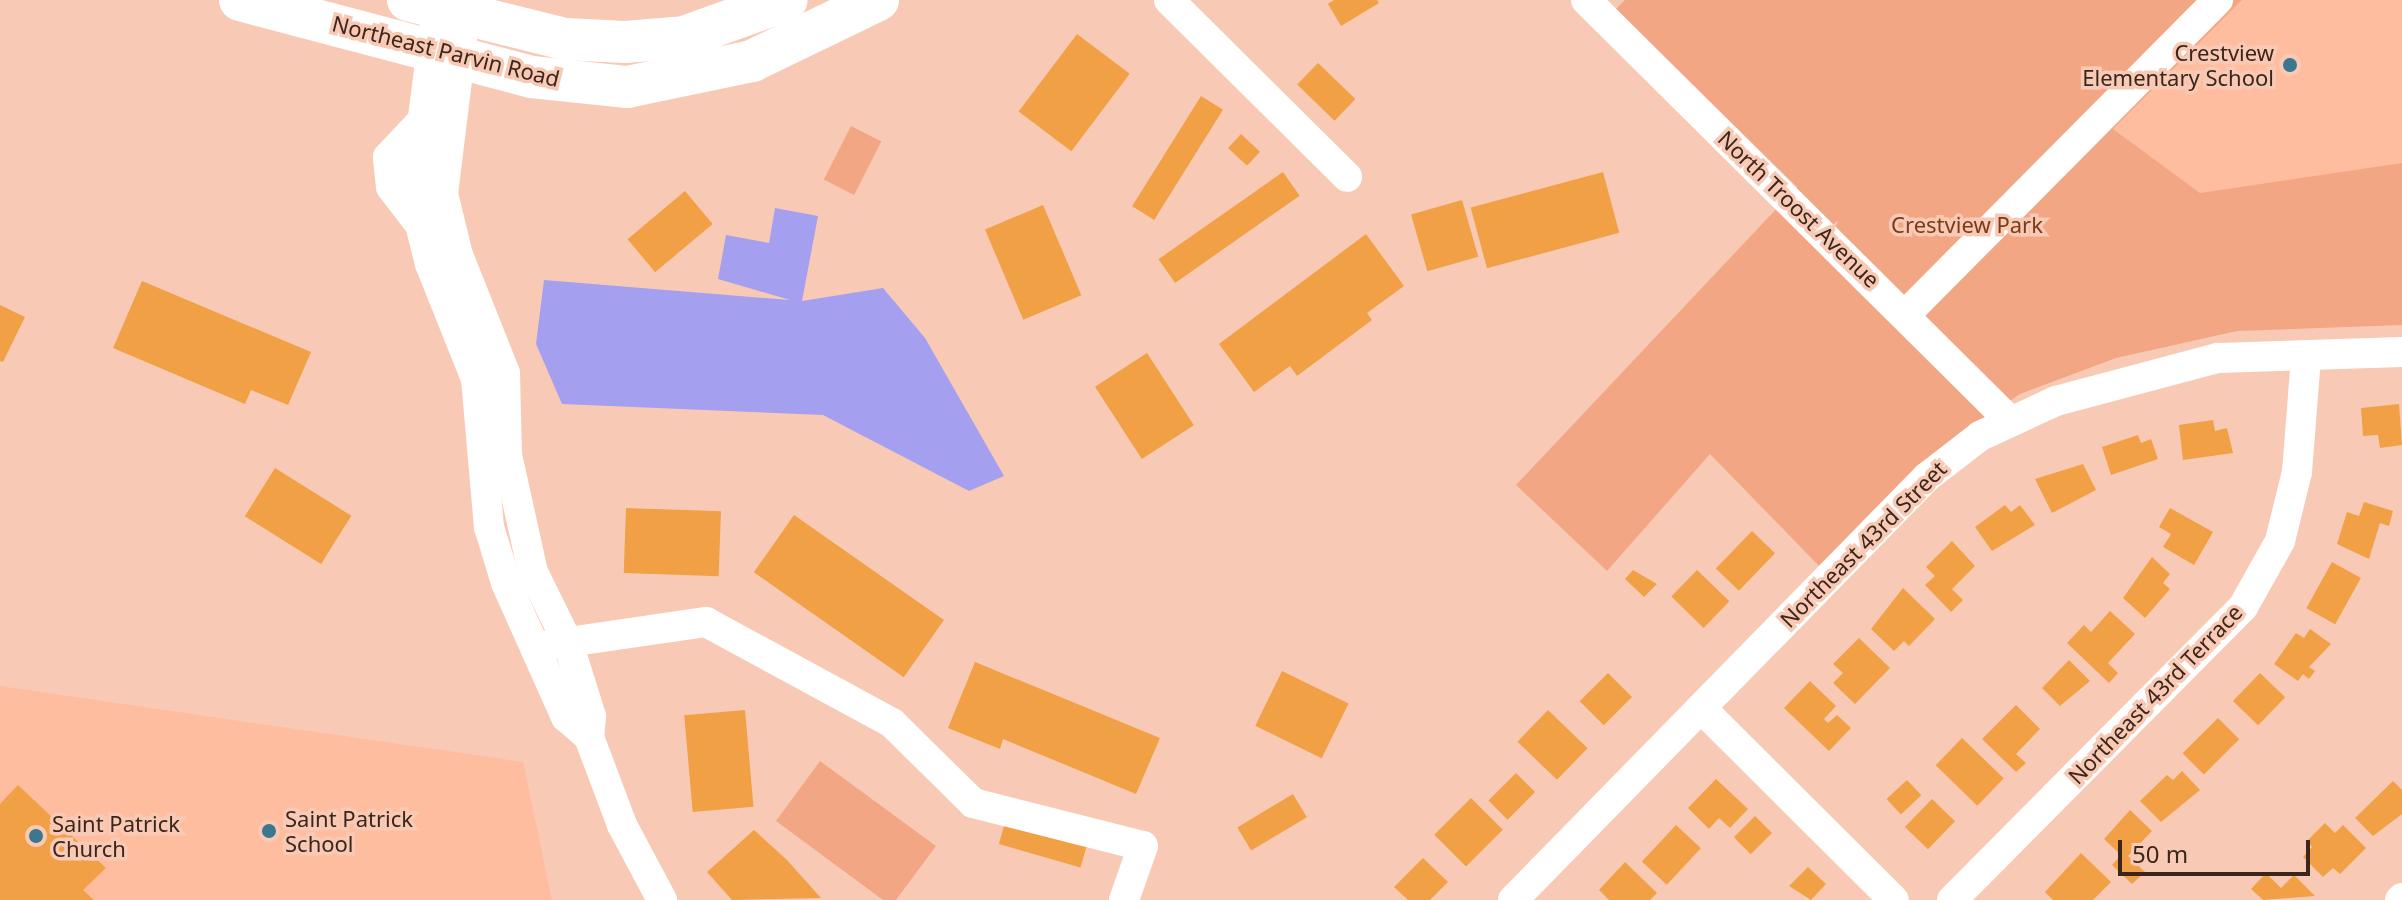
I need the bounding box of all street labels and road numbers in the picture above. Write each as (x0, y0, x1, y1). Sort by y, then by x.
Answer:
street label: Northeast Parvin Road (330, 10, 562, 92)
street label: North Troost Avenue (1713, 125, 1885, 293)
street label: Northeast 43rd Street (1774, 455, 1952, 633)
street label: Northeast 43rd Terrace (2063, 599, 2247, 789)

